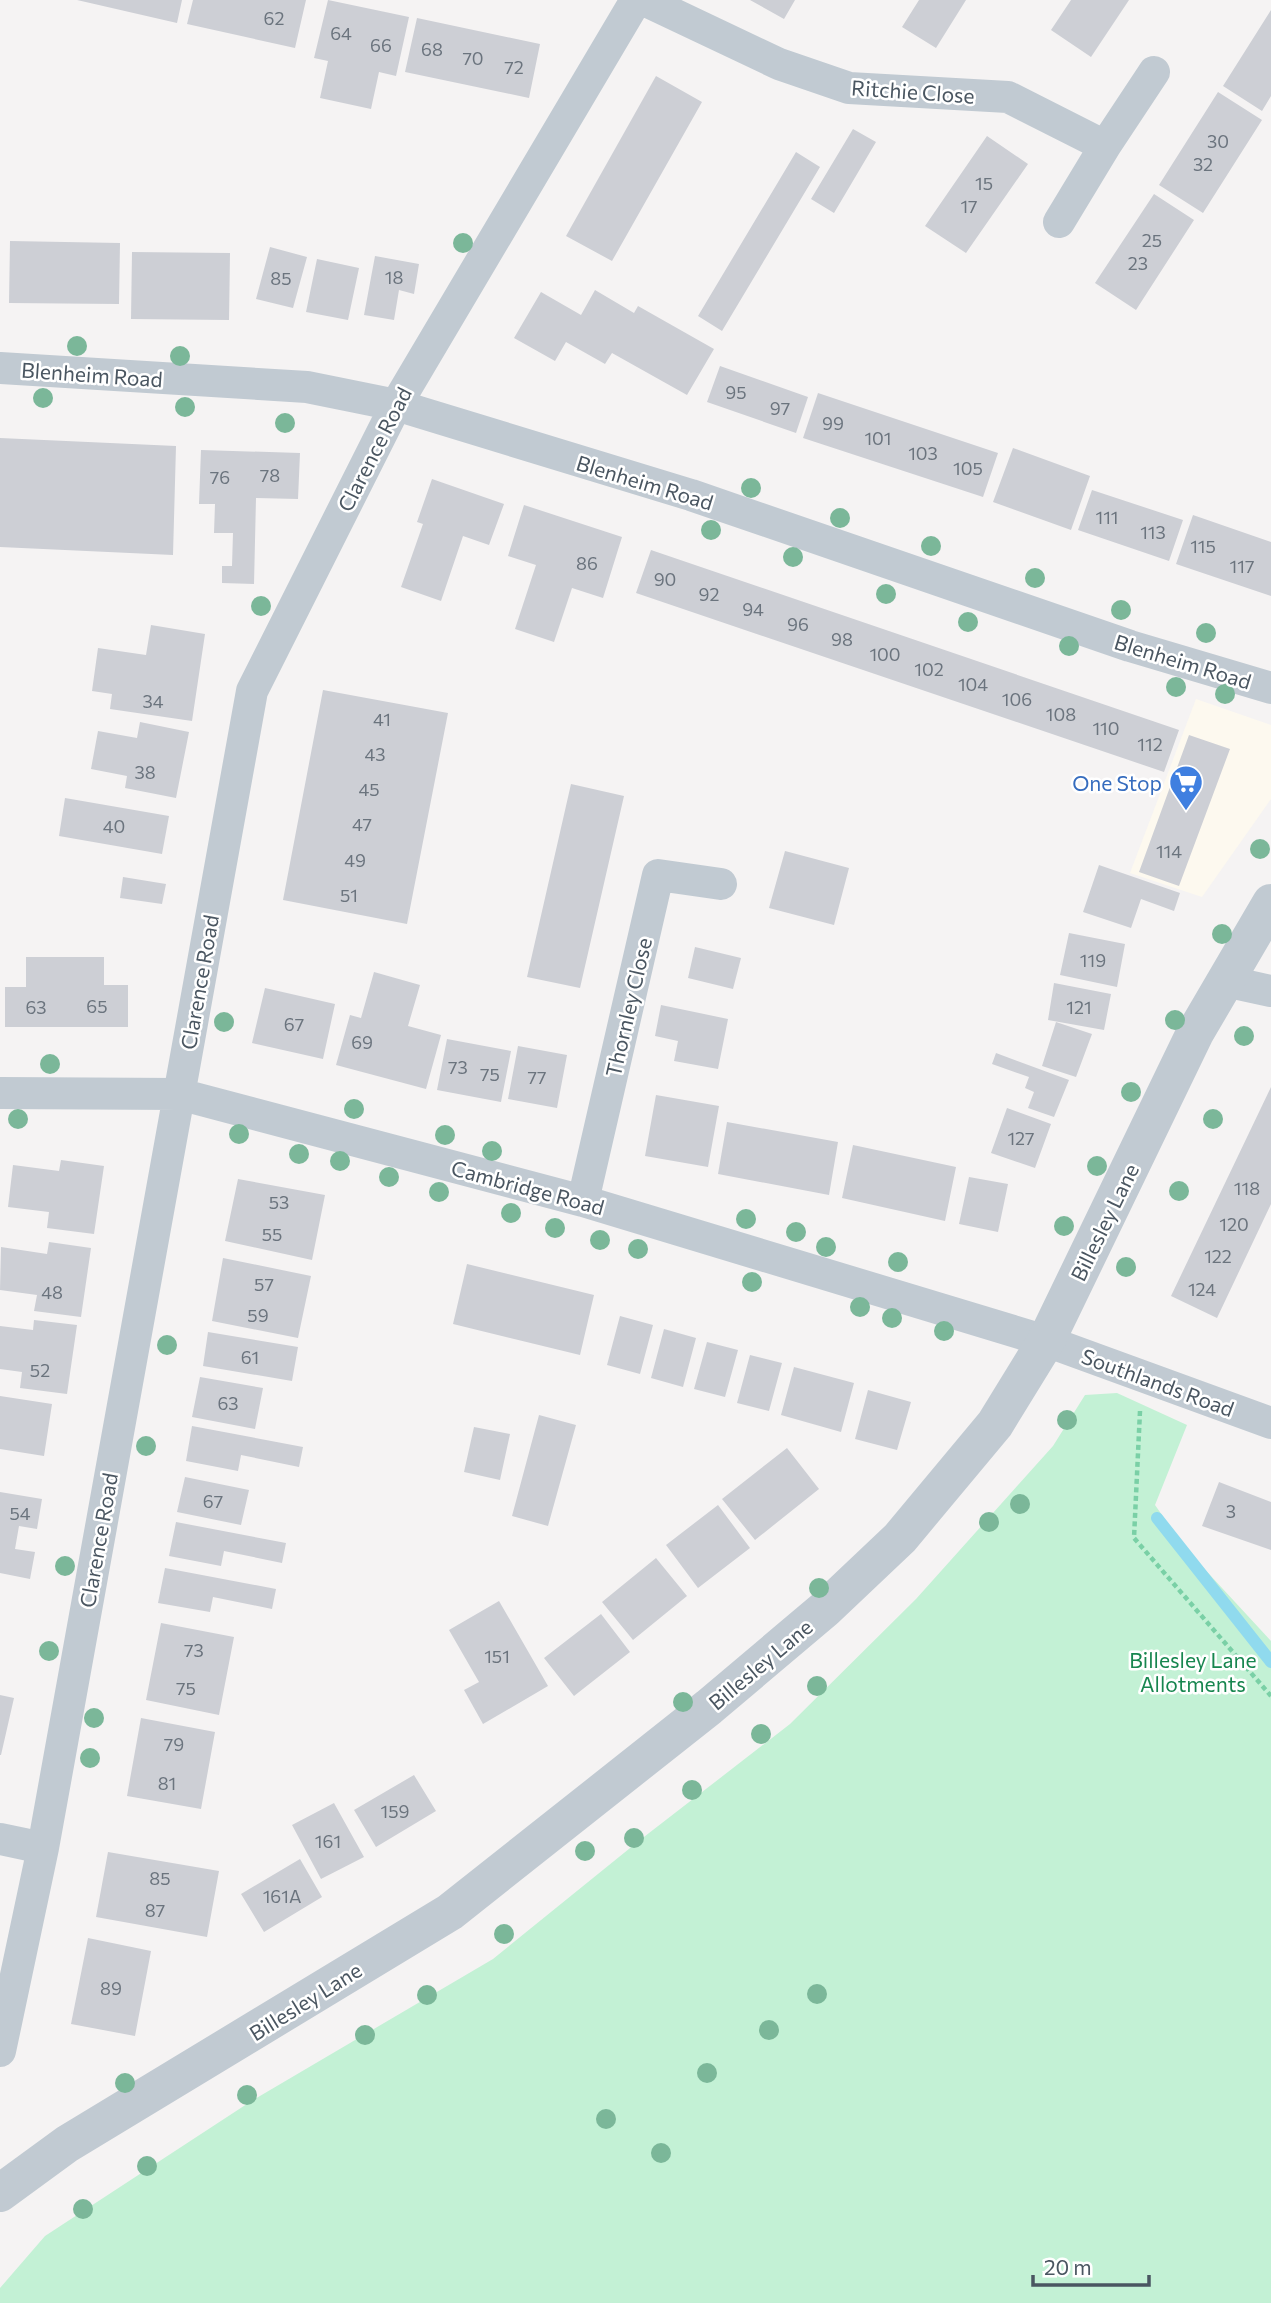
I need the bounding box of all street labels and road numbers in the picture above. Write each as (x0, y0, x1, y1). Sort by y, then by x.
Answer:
street label: Ritchie Close (851, 74, 975, 108)
street label: Blenheim Road (20, 357, 164, 391)
street label: Clarence Road (332, 383, 416, 515)
street label: Blenheim Road (573, 449, 717, 515)
street label: Blenheim Road (1111, 628, 1255, 694)
street label: Clarence Road (175, 913, 223, 1051)
street label: Thornley Close (600, 935, 656, 1079)
street label: Cambridge Road (449, 1155, 607, 1219)
street label: Billesley Lane (1065, 1159, 1143, 1285)
street label: Southlands Road (1078, 1343, 1238, 1421)
street label: Clarence Road (74, 1471, 122, 1609)
street label: Billesley Lane (703, 1613, 817, 1715)
street label: Billesley Lane (244, 1957, 366, 2045)

